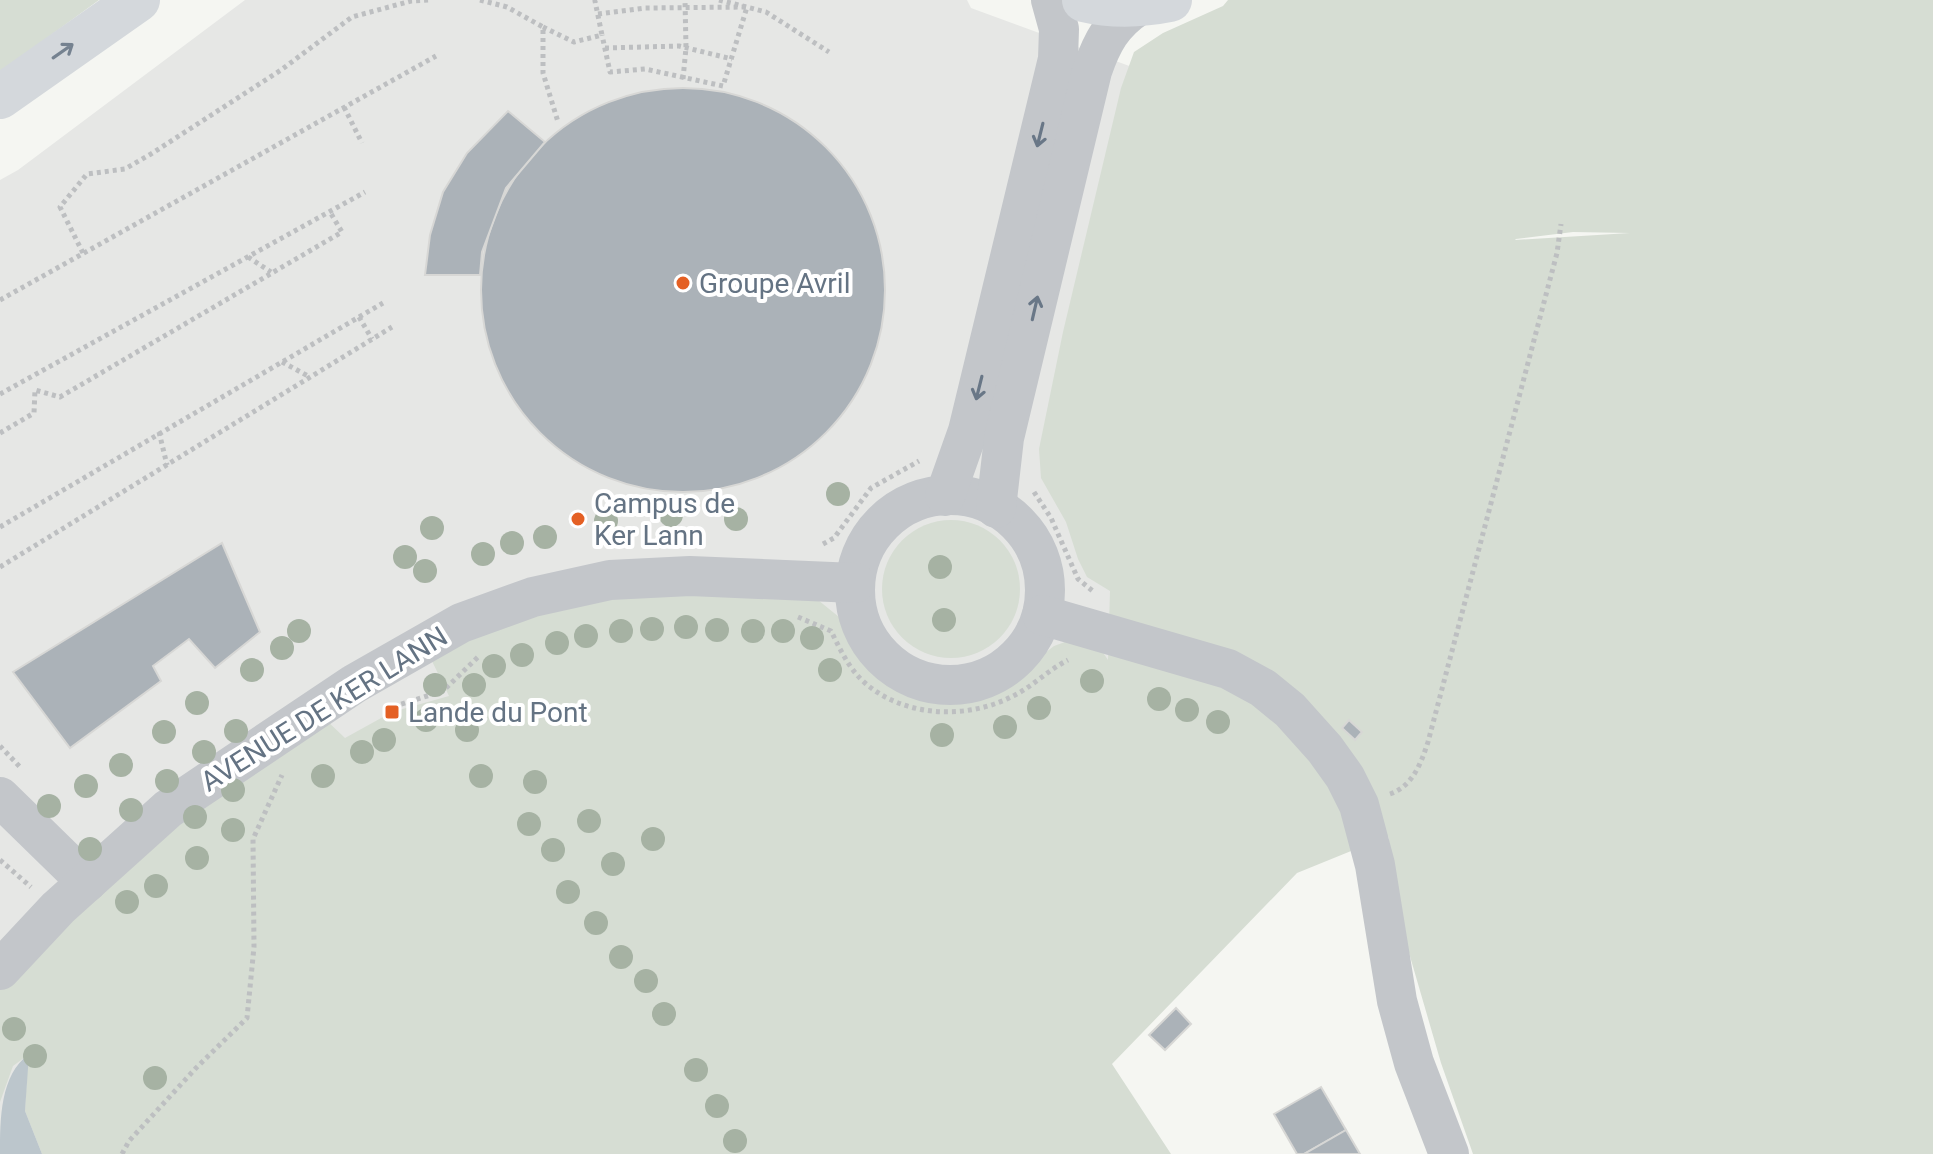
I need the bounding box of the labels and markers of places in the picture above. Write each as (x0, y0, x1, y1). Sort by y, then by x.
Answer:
place label: Groupe Avril (699, 267, 850, 300)
marker: Groupe Avril (674, 274, 692, 292)
place label: Campus de Ker Lann (594, 487, 735, 552)
marker: Campus de Ker Lann (569, 510, 587, 528)
place label: Lande du Pont (408, 696, 588, 729)
marker: Lande du Pont (383, 703, 401, 721)

